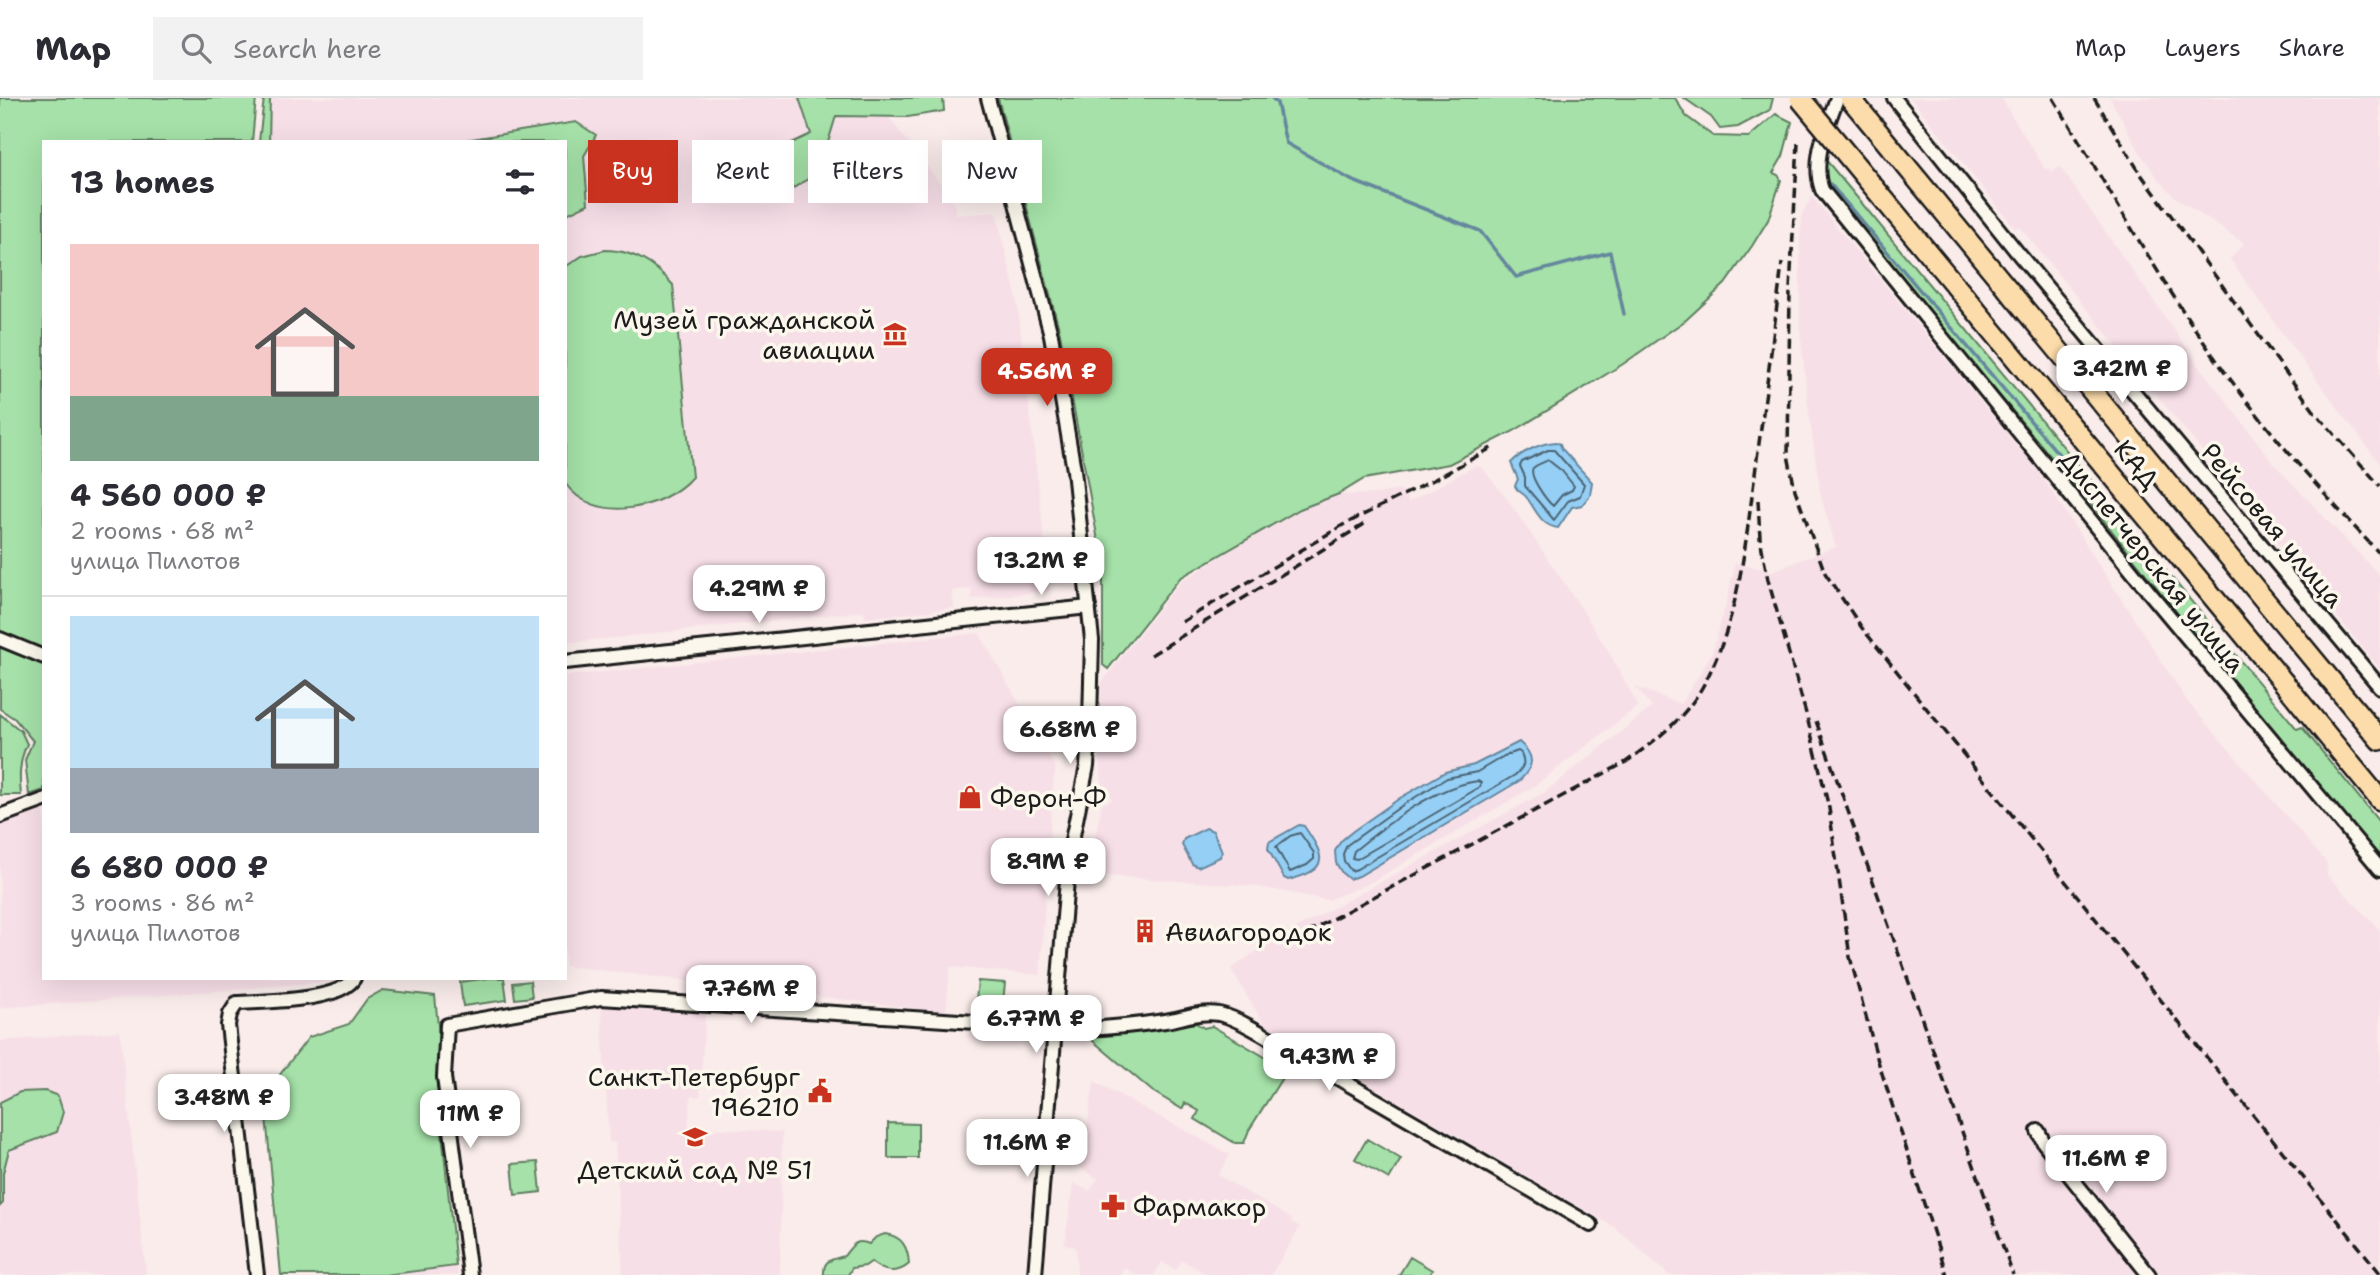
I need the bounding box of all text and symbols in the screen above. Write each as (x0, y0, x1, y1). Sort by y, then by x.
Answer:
search box (153, 17, 643, 80)
text: Map (35, 26, 111, 71)
icon: search (177, 29, 215, 67)
text: Search here (233, 31, 382, 66)
text: Map (2075, 32, 2126, 64)
text: Layers (2164, 32, 2241, 64)
text: Share (2279, 32, 2345, 64)
chip: Buy (588, 140, 678, 203)
chip: Rent (692, 140, 794, 203)
chip: Filters (808, 140, 928, 203)
chip: New (942, 140, 1042, 203)
text: 13 homes (70, 162, 215, 203)
icon: filters (501, 163, 539, 201)
icon: home (242, 289, 368, 415)
place label: Музей гражданской авиации (613, 302, 875, 367)
museum icon: Музей гражданской авиации (881, 320, 909, 348)
pin: 3.42M ₽ (2057, 345, 2187, 405)
pin: 4.56M ₽ (982, 348, 1112, 408)
text: 3.42M ₽ (2072, 353, 2172, 383)
text: 4.56M ₽ (997, 356, 1097, 386)
street label: КАД (2106, 432, 2168, 496)
street label: Рейсовая улица (2194, 435, 2352, 615)
street label: Диспетчерская улица (2052, 442, 2254, 680)
text: 4 560 000 ₽ (70, 475, 266, 516)
text: 2 rooms · 68 m² (70, 516, 254, 546)
pin: 13.2M ₽ (976, 538, 1106, 597)
text: 13.2M ₽ (993, 545, 1089, 575)
text: улица Пилотов (70, 546, 240, 576)
pin: 4.29M ₽ (694, 566, 824, 625)
text: 4.29M ₽ (709, 573, 809, 603)
icon: home (242, 661, 368, 787)
pin: 6.68M ₽ (1005, 706, 1135, 766)
text: 6.68M ₽ (1019, 714, 1121, 744)
place label: Ферон-Ф (990, 780, 1106, 815)
shop icon: Ферон-Ф (956, 783, 984, 811)
pin: 8.9M ₽ (991, 838, 1105, 898)
text: 8.9M ₽ (1007, 846, 1089, 876)
text: 6 680 000 ₽ (70, 847, 268, 888)
text: 3 rooms · 86 m² (70, 888, 255, 918)
place label: Авиагородок (1165, 914, 1332, 949)
building icon: Авиагородок (1131, 917, 1159, 945)
text: улица Пилотов (70, 918, 240, 948)
pin: 7.76M ₽ (686, 965, 816, 1025)
text: 7.76M ₽ (702, 973, 800, 1003)
pin: 6.77M ₽ (971, 996, 1101, 1055)
text: 6.77M ₽ (987, 1003, 1085, 1033)
pin: 9.43M ₽ (1264, 1034, 1394, 1093)
text: 9.43M ₽ (1279, 1041, 1379, 1071)
place label: Санкт-Петербург 196210 (588, 1059, 800, 1124)
pin: 3.48M ₽ (159, 1074, 289, 1134)
public building icon: Санкт-Петербург 196210 (806, 1077, 834, 1105)
text: 3.48M ₽ (174, 1082, 274, 1112)
pin: 11M ₽ (421, 1090, 519, 1150)
text: 11M ₽ (436, 1098, 504, 1128)
pin: 11.6M ₽ (962, 1119, 1092, 1179)
school or university icon: Детский сад № 51 (681, 1123, 709, 1151)
text: 11.6M ₽ (982, 1127, 1072, 1157)
pin: 11.6M ₽ (2041, 1136, 2171, 1195)
text: 11.6M ₽ (2061, 1143, 2151, 1173)
place label: Детский сад № 51 (577, 1152, 813, 1187)
place label: Фармакор (1133, 1189, 1266, 1224)
pharmacy icon: Фармакор (1099, 1192, 1127, 1220)

